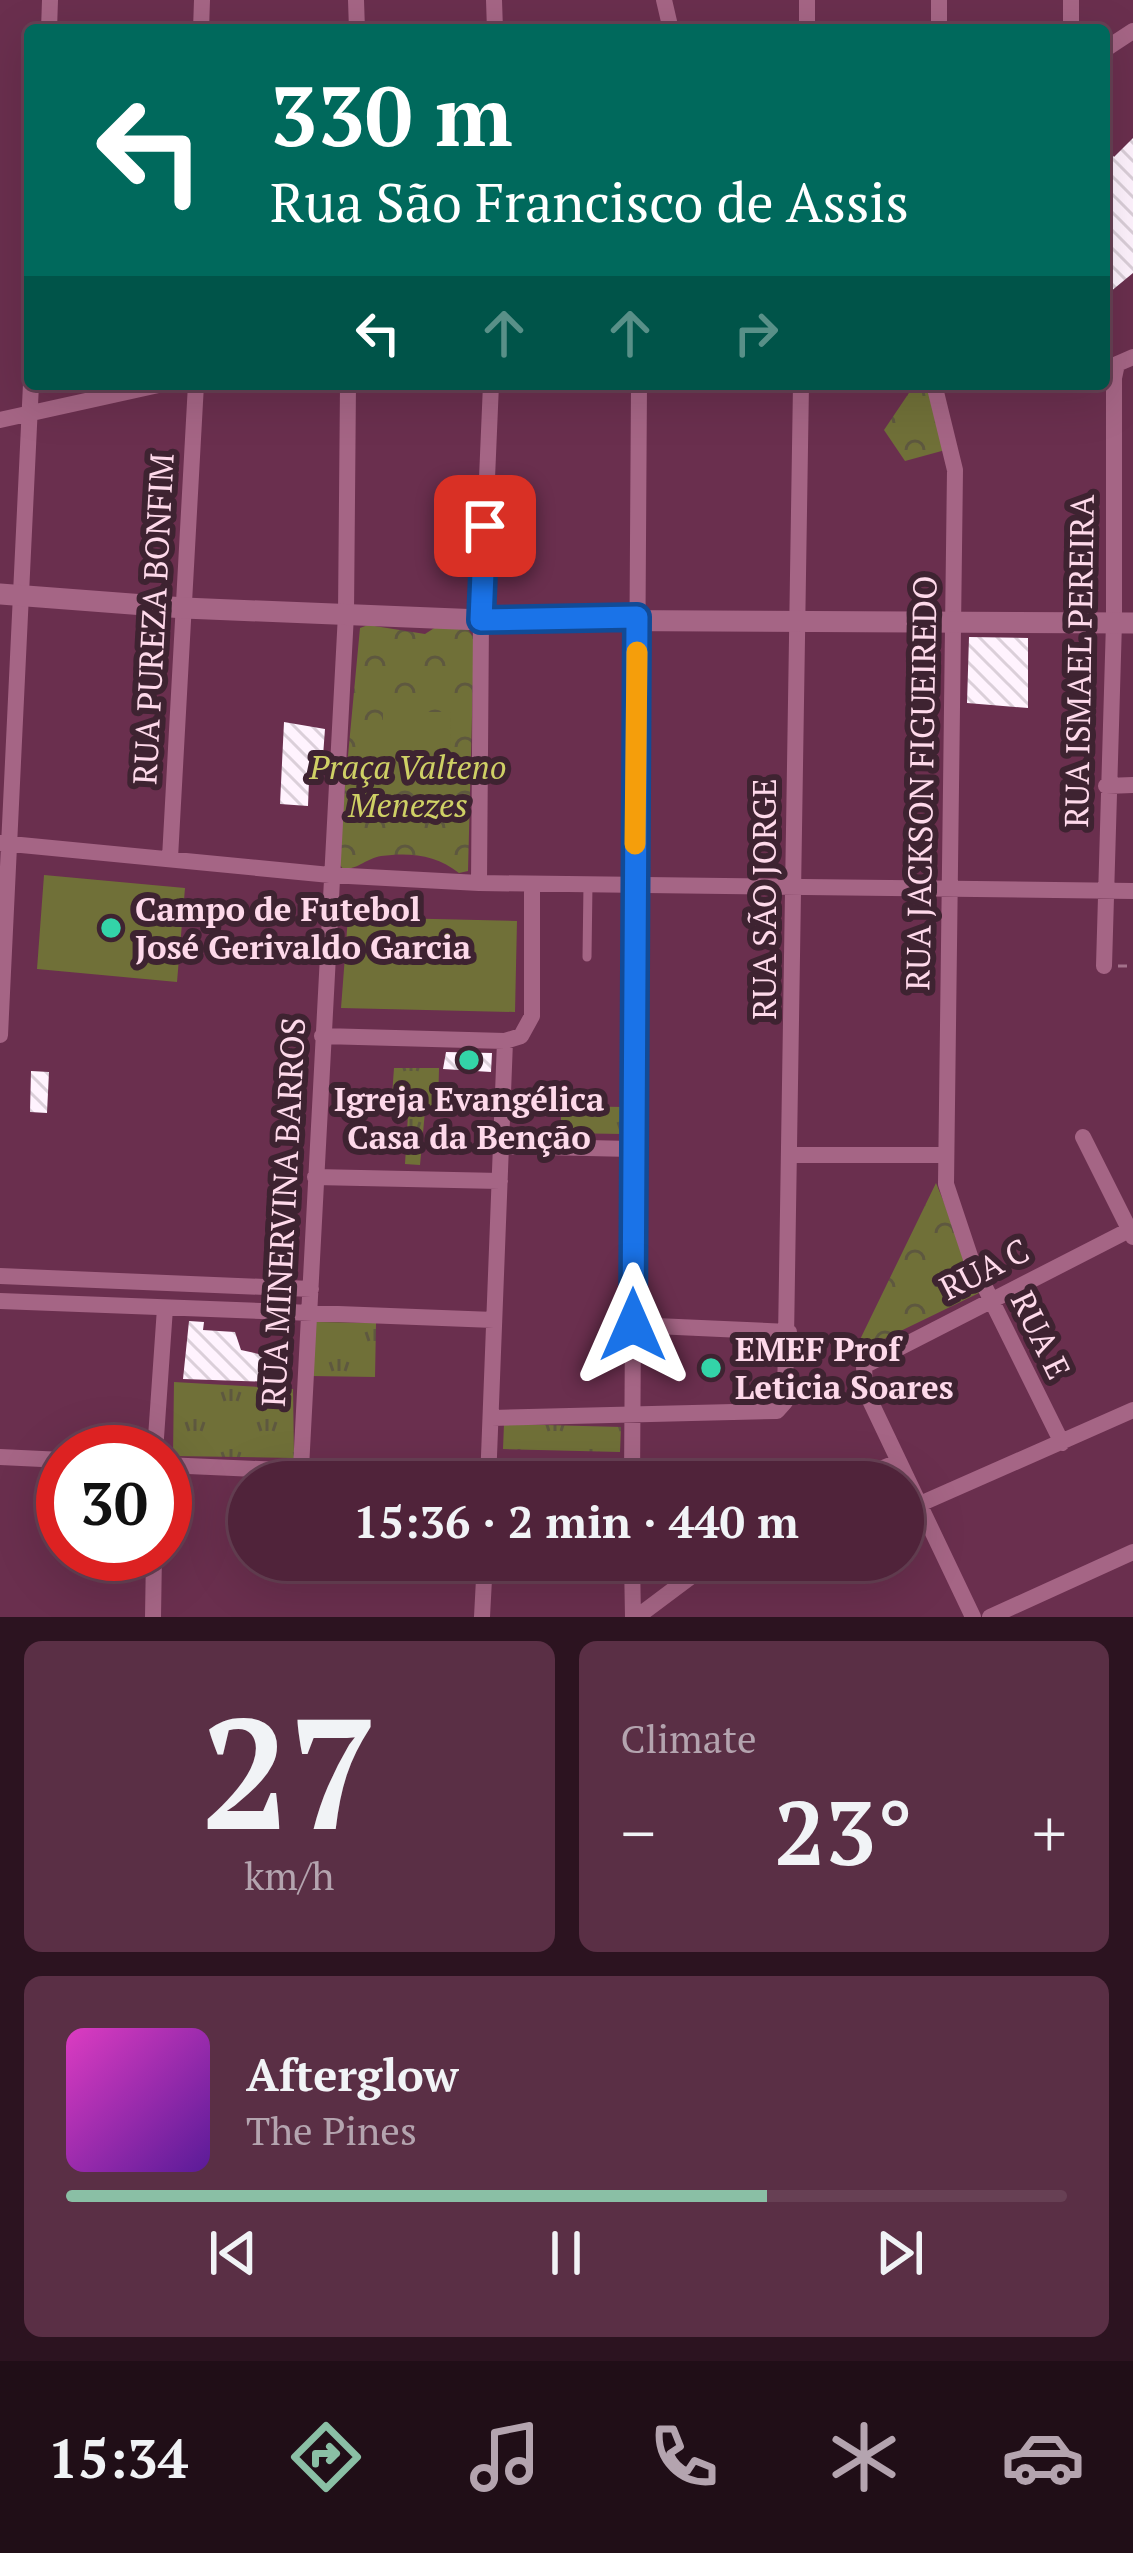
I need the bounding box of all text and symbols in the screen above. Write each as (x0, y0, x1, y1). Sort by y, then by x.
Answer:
text: 330 m (270, 59, 513, 170)
icon: left (72, 72, 228, 228)
text: Rua São Francisco de Assis (270, 166, 909, 237)
icon: left (345, 300, 411, 366)
icon: ahead (471, 300, 537, 366)
icon: ahead (597, 300, 663, 366)
icon: right (723, 300, 789, 366)
street label: RUA PUREZA BONFIM (122, 452, 183, 786)
pin (434, 475, 536, 577)
icon: arrive (452, 493, 518, 559)
street label: RUA ISMAEL PEREIRA (1054, 494, 1103, 828)
street label: RUA JACKSON FIGUEIREDO (895, 575, 946, 991)
park label: Praça Valteno Menezes (308, 745, 507, 826)
street label: RUA SÃO JORGE (742, 778, 785, 1020)
place label: Campo de Futebol José Gerivaldo Garcia (135, 887, 471, 968)
marker: Campo de Futebol José Gerivaldo Garcia (98, 915, 124, 941)
street label: RUA MINERVINA BARROS (251, 1016, 314, 1408)
marker: Igreja Evangélica Casa da Benção (456, 1047, 482, 1073)
place label: Igreja Evangélica Casa da Benção (334, 1077, 604, 1158)
street label: RUA C (932, 1228, 1036, 1309)
position arrow (570, 1262, 696, 1388)
street label: RUA E (1002, 1284, 1081, 1386)
place label: EMEF Prof Leticia Soares (735, 1327, 954, 1408)
marker: EMEF Prof Leticia Soares (698, 1355, 724, 1381)
speed limit sign: 30 (36, 1425, 192, 1581)
text: 15:36 · 2 min · 440 m (353, 1491, 799, 1551)
text: 27 (201, 1667, 377, 1874)
text: Climate (621, 1712, 757, 1764)
text: 23° (774, 1771, 913, 1891)
text: − (621, 1788, 656, 1876)
text: + (1032, 1788, 1067, 1876)
text: km/h (244, 1849, 334, 1901)
text: Afterglow (246, 2044, 459, 2104)
text: The Pines (246, 2104, 417, 2156)
icon: previous (200, 2220, 266, 2286)
icon: pause (533, 2220, 599, 2286)
icon: next (867, 2220, 933, 2286)
icon: directions (284, 2415, 368, 2499)
icon: music (463, 2415, 547, 2499)
icon: phone (642, 2415, 726, 2499)
icon: climate (822, 2415, 906, 2499)
icon: car (1001, 2415, 1085, 2499)
text: 15:34 (48, 2422, 188, 2493)

